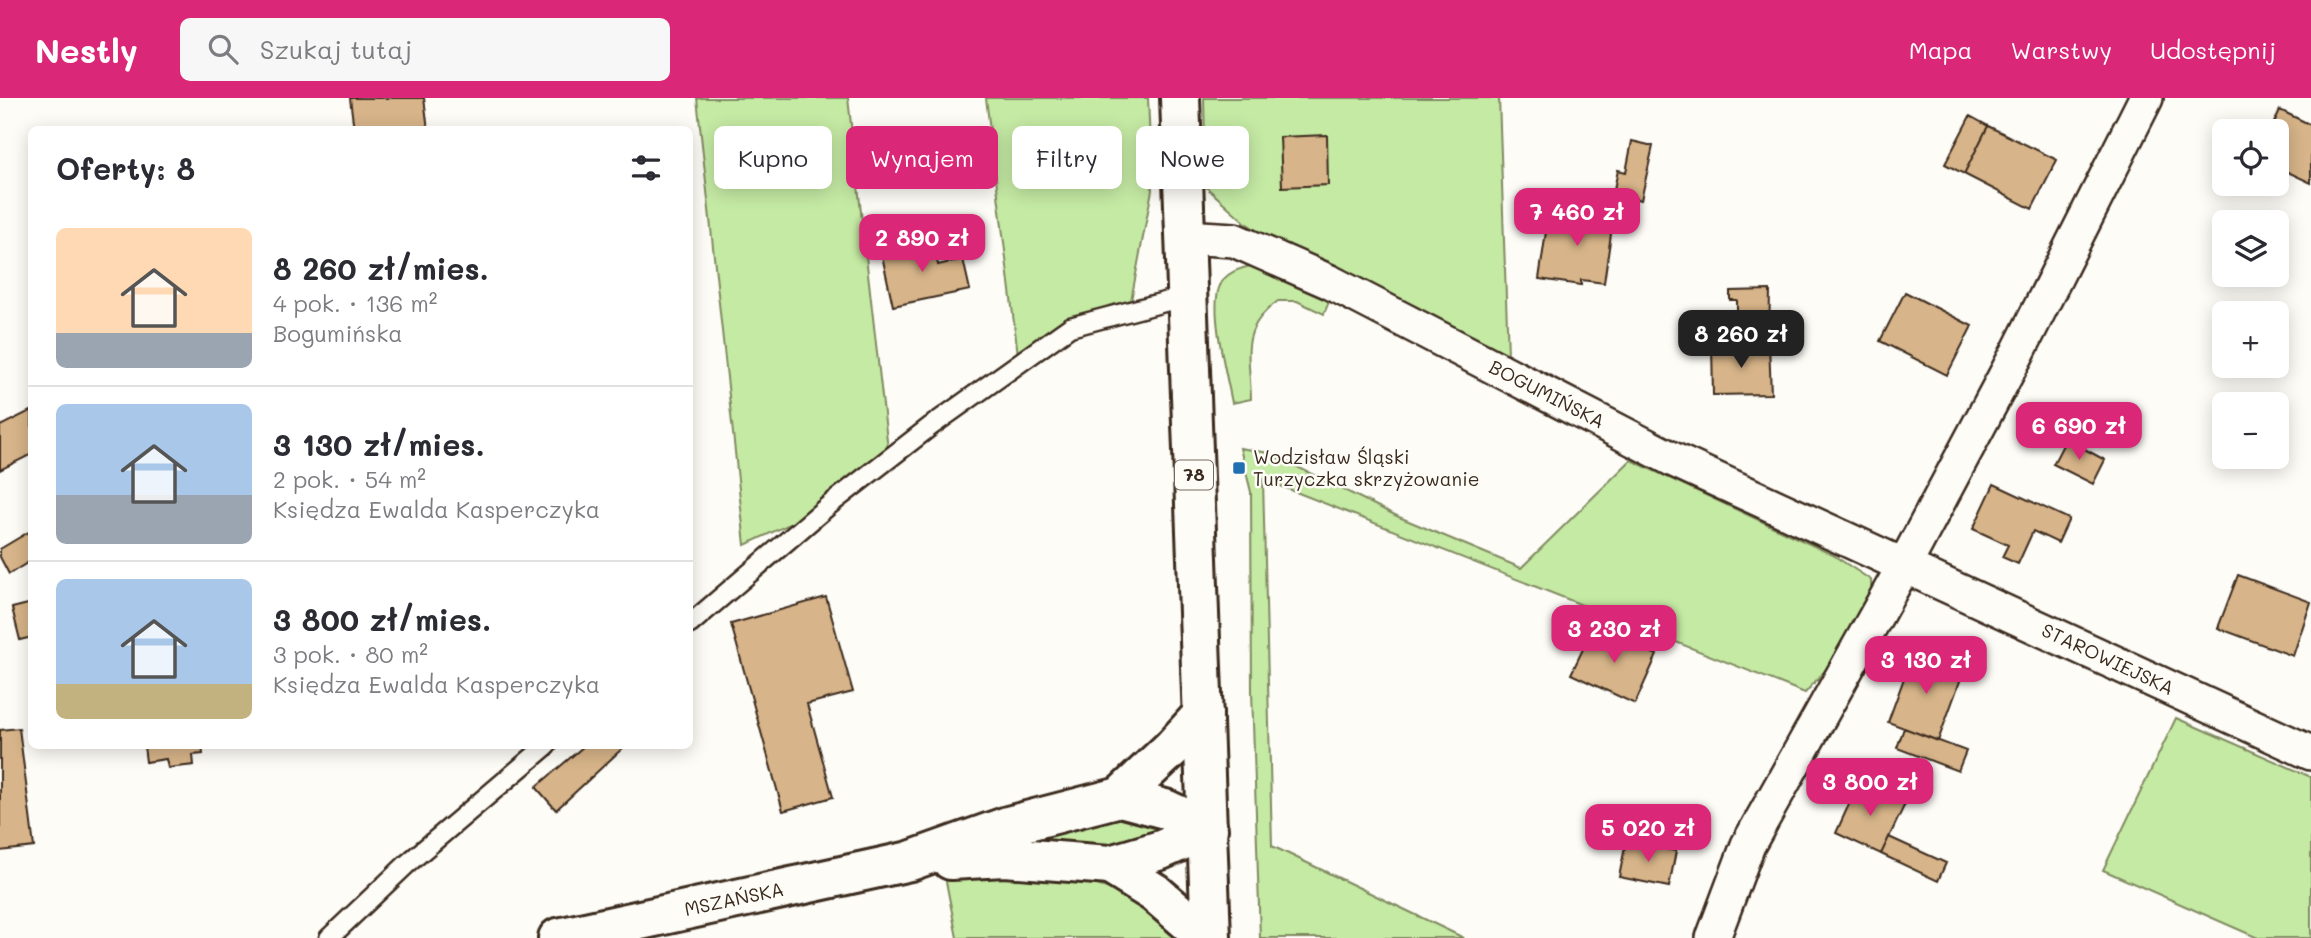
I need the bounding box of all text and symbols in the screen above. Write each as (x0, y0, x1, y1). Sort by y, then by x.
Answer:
search box (180, 18, 670, 81)
text: Nestly (35, 28, 138, 71)
icon: search (204, 30, 242, 68)
text: Szukaj tutaj (260, 32, 412, 66)
text: Mapa (1909, 34, 1972, 65)
text: Warstwy (2010, 34, 2112, 65)
text: Udostępnij (2150, 34, 2276, 65)
map controls (2212, 119, 2289, 469)
button: locate (2212, 119, 2289, 196)
chip: Kupno (714, 126, 832, 189)
chip: Wynajem (846, 126, 998, 189)
chip: Filtry (1012, 126, 1122, 189)
chip: Nowe (1136, 126, 1249, 189)
text: Oferty: 8 (56, 148, 195, 188)
icon: filters (627, 149, 665, 187)
pin: 7 460 zł (1505, 188, 1649, 248)
text: 7 460 zł (1530, 196, 1624, 226)
button: layers (2212, 210, 2289, 287)
pin: 2 890 zł (850, 214, 994, 274)
text: 2 890 zł (875, 222, 969, 252)
text: 8 260 zł/mies. (273, 248, 489, 288)
icon: home (112, 256, 196, 340)
text: 4 pok. · 136 m² (273, 288, 438, 318)
button: + (2212, 301, 2289, 378)
pin: 8 260 zł (1669, 310, 1813, 370)
text: Bogumińska (273, 318, 403, 348)
text: 8 260 zł (1694, 318, 1788, 348)
street label: BOGUMIŃSKA (1485, 354, 1609, 433)
button: − (2212, 392, 2289, 469)
pin: 6 690 zł (2007, 402, 2151, 462)
text: 6 690 zł (2032, 410, 2126, 440)
text: 3 130 zł/mies. (273, 424, 485, 464)
icon: home (112, 432, 196, 516)
place label: Wodzisław Śląski Turzyczka skrzyżowanie (1253, 444, 1480, 491)
road number: 78 (1175, 460, 1213, 489)
marker: Wodzisław Śląski Turzyczka skrzyżowanie (1231, 460, 1247, 476)
text: 2 pok. · 54 m² (273, 464, 426, 494)
text: Księdza Ewalda Kasperczyka (273, 494, 600, 524)
text: 3 800 zł/mies. (273, 599, 491, 639)
pin: 3 230 zł (1542, 606, 1686, 665)
icon: home (112, 607, 196, 691)
text: 3 230 zł (1567, 613, 1661, 643)
street label: STAROWIEJSKA (2038, 617, 2178, 700)
pin: 3 130 zł (1854, 636, 1998, 696)
text: 3 pok. · 80 m² (273, 639, 428, 669)
text: 3 130 zł (1881, 644, 1971, 674)
text: Księdza Ewalda Kasperczyka (273, 669, 600, 699)
pin: 3 800 zł (1798, 758, 1942, 818)
text: 3 800 zł (1822, 766, 1918, 796)
pin: 5 020 zł (1576, 804, 1720, 864)
text: 5 020 zł (1601, 812, 1695, 842)
street label: MSZAŃSKA (682, 876, 786, 921)

